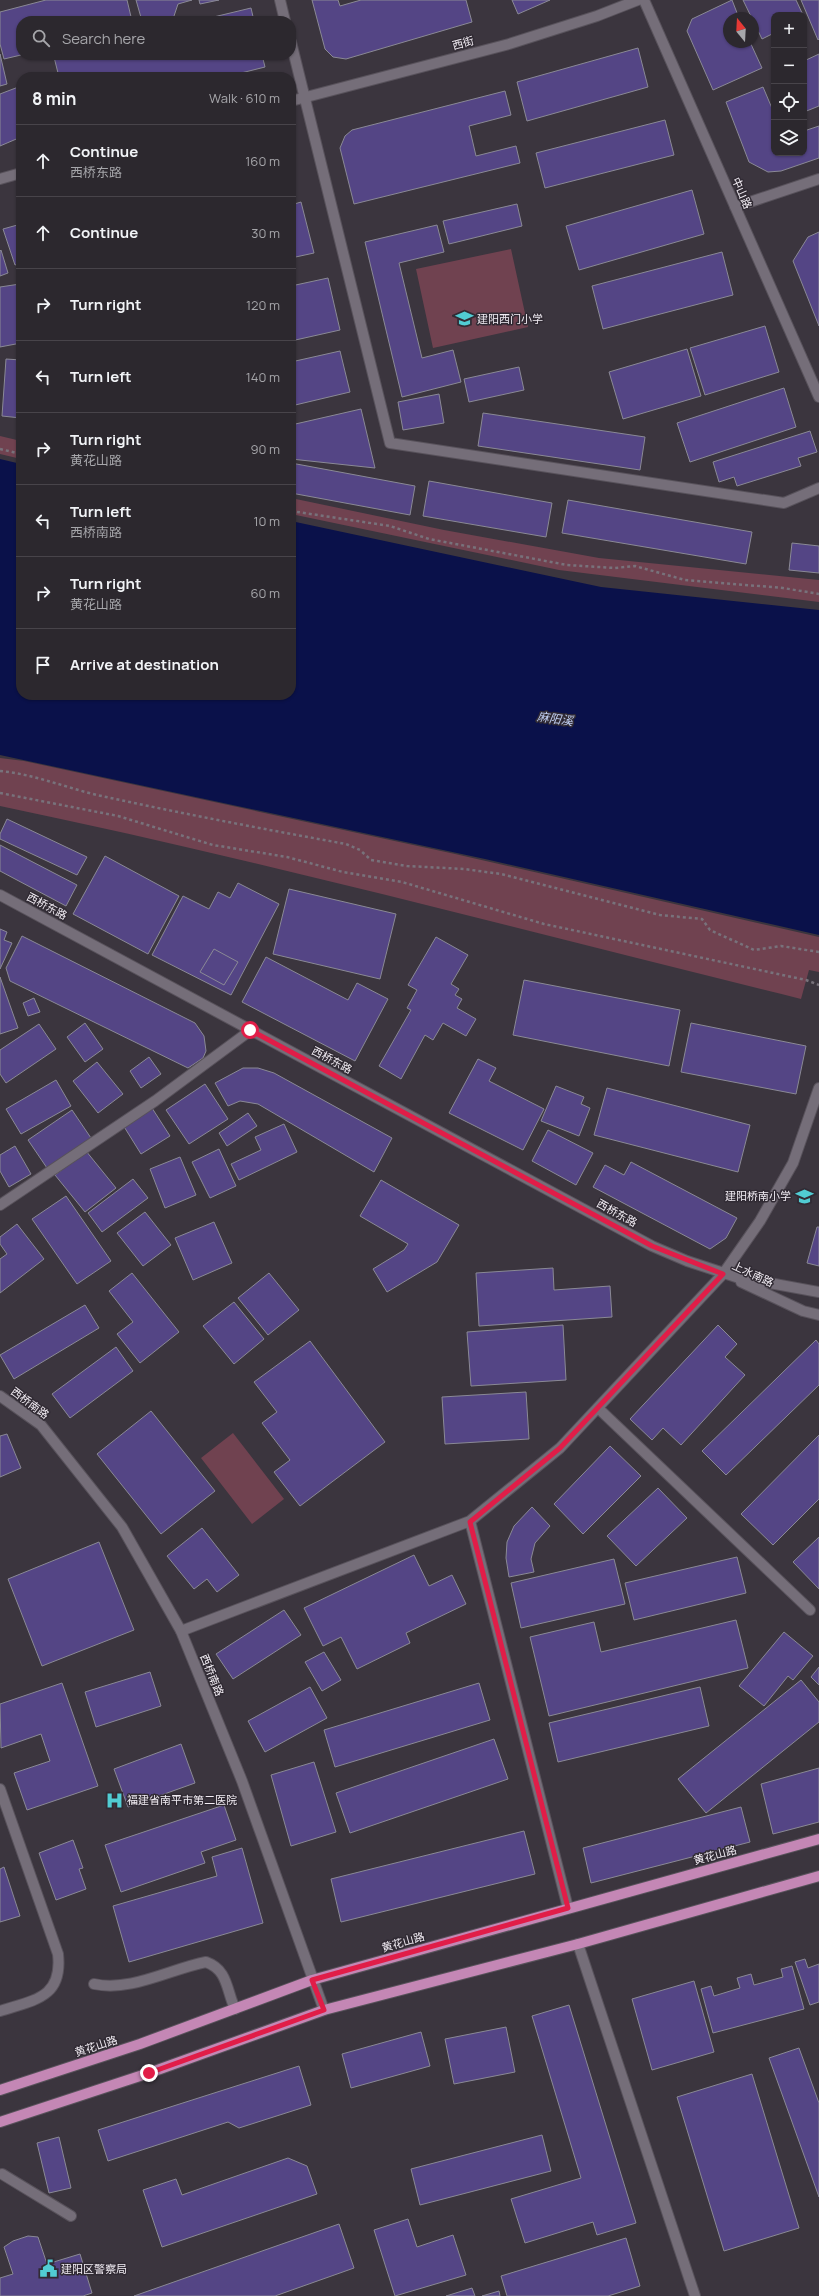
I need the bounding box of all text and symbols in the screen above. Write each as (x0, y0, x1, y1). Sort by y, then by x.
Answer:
north arrow (723, 12, 759, 48)
map controls (771, 12, 807, 156)
button: + (771, 12, 807, 48)
search box (16, 16, 296, 60)
icon: search (30, 27, 52, 49)
text: Search here (62, 28, 145, 49)
street label: 西街 (450, 32, 475, 53)
button: − (771, 48, 807, 84)
button: locate (771, 84, 807, 120)
text: 8 min (32, 87, 77, 110)
text: Walk · 610 m (209, 89, 280, 107)
button: layers (771, 120, 807, 156)
text: Continue (70, 141, 138, 162)
icon: ahead (32, 150, 54, 172)
text: 160 m (245, 152, 280, 170)
text: 西桥东路 (70, 163, 122, 181)
street label: 中山路 (729, 175, 756, 211)
icon: ahead (32, 222, 54, 244)
text: Continue (70, 222, 138, 243)
text: 30 m (251, 224, 280, 242)
icon: right (32, 294, 54, 316)
text: Turn right (70, 294, 141, 315)
text: 120 m (246, 296, 280, 314)
school or university icon: 建阳西门小学 (454, 309, 474, 329)
place label: 建阳西门小学 (477, 311, 543, 326)
icon: left (32, 366, 54, 388)
text: Turn left (70, 366, 132, 387)
text: 140 m (246, 368, 280, 386)
text: Turn right (70, 429, 141, 450)
icon: right (32, 438, 54, 460)
text: 90 m (250, 440, 280, 458)
text: 黄花山路 (70, 451, 122, 469)
text: Turn left (70, 501, 132, 522)
icon: left (32, 510, 54, 532)
text: 10 m (253, 512, 280, 530)
text: 西桥南路 (70, 523, 122, 541)
text: Turn right (70, 573, 141, 594)
icon: right (32, 582, 54, 604)
text: 60 m (250, 584, 280, 602)
text: 黄花山路 (70, 595, 122, 613)
icon: arrive (32, 654, 54, 676)
text: Arrive at destination (70, 654, 219, 675)
water label: 麻阳溪 (536, 708, 576, 730)
street label: 西桥东路 (24, 889, 70, 923)
route start (241, 1021, 259, 1039)
street label: 西桥东路 (309, 1043, 355, 1077)
school or university icon: 建阳桥南小学 (794, 1186, 814, 1206)
place label: 建阳桥南小学 (725, 1188, 791, 1203)
street label: 西桥东路 (594, 1195, 640, 1230)
street label: 上水南路 (730, 1257, 776, 1290)
street label: 西桥南路 (8, 1383, 52, 1422)
street label: 西桥南路 (197, 1652, 228, 1698)
hospital icon: 福建省南平市第二医院 (104, 1790, 124, 1810)
place label: 福建省南平市第二医院 (127, 1792, 237, 1807)
street label: 黄花山路 (692, 1842, 738, 1867)
street label: 黄花山路 (380, 1928, 426, 1955)
street label: 黄花山路 (73, 2032, 119, 2059)
route end (140, 2064, 158, 2082)
public building icon: 建阳区警察局 (38, 2259, 58, 2279)
place label: 建阳区警察局 (61, 2261, 127, 2276)

